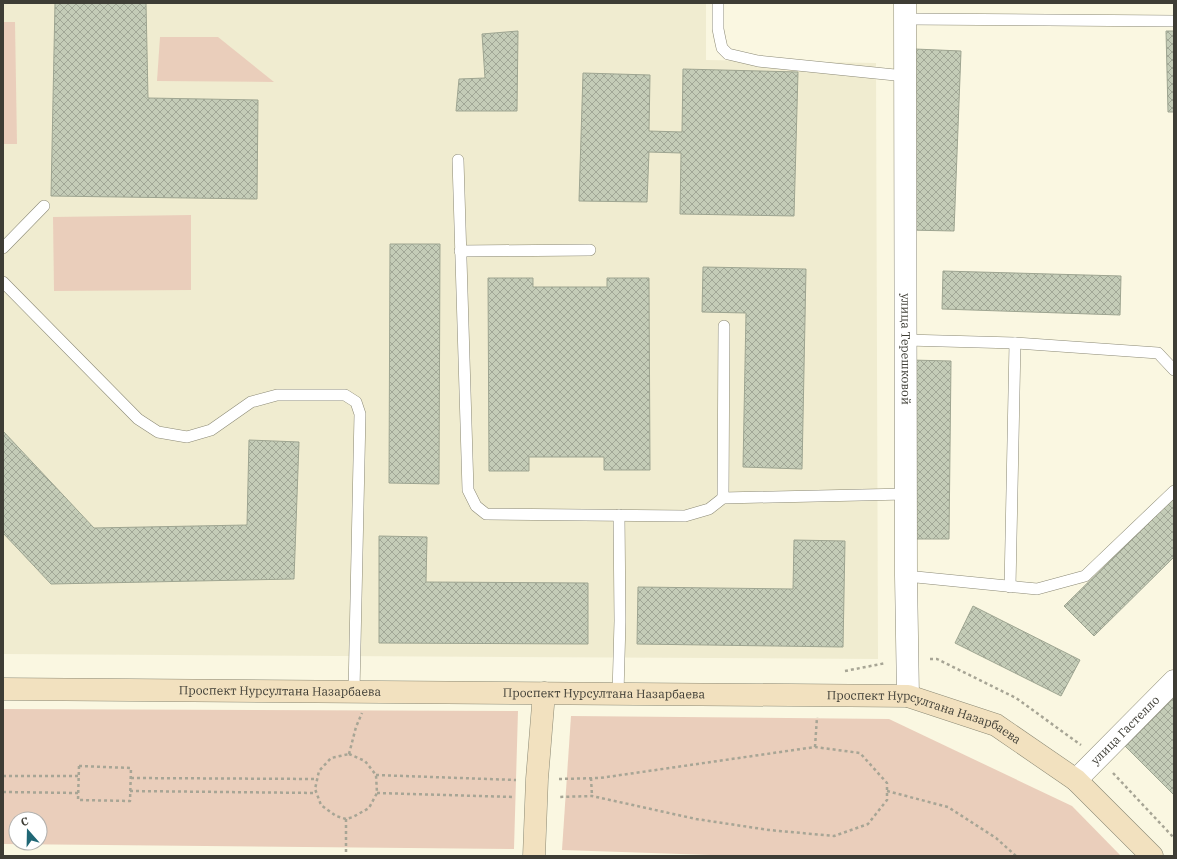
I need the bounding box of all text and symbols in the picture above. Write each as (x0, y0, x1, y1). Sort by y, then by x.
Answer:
street label: улица Терешковой (899, 293, 914, 405)
street label: Проспект Нурсултана Назарбаева (179, 682, 382, 699)
street label: Проспект Нурсултана Назарбаева (503, 685, 706, 701)
street label: Проспект Нурсултана Назарбаева (827, 687, 1024, 747)
street label: улица Гастелло (1087, 692, 1163, 768)
north arrow (8, 811, 48, 851)
text: С (19, 814, 30, 829)

